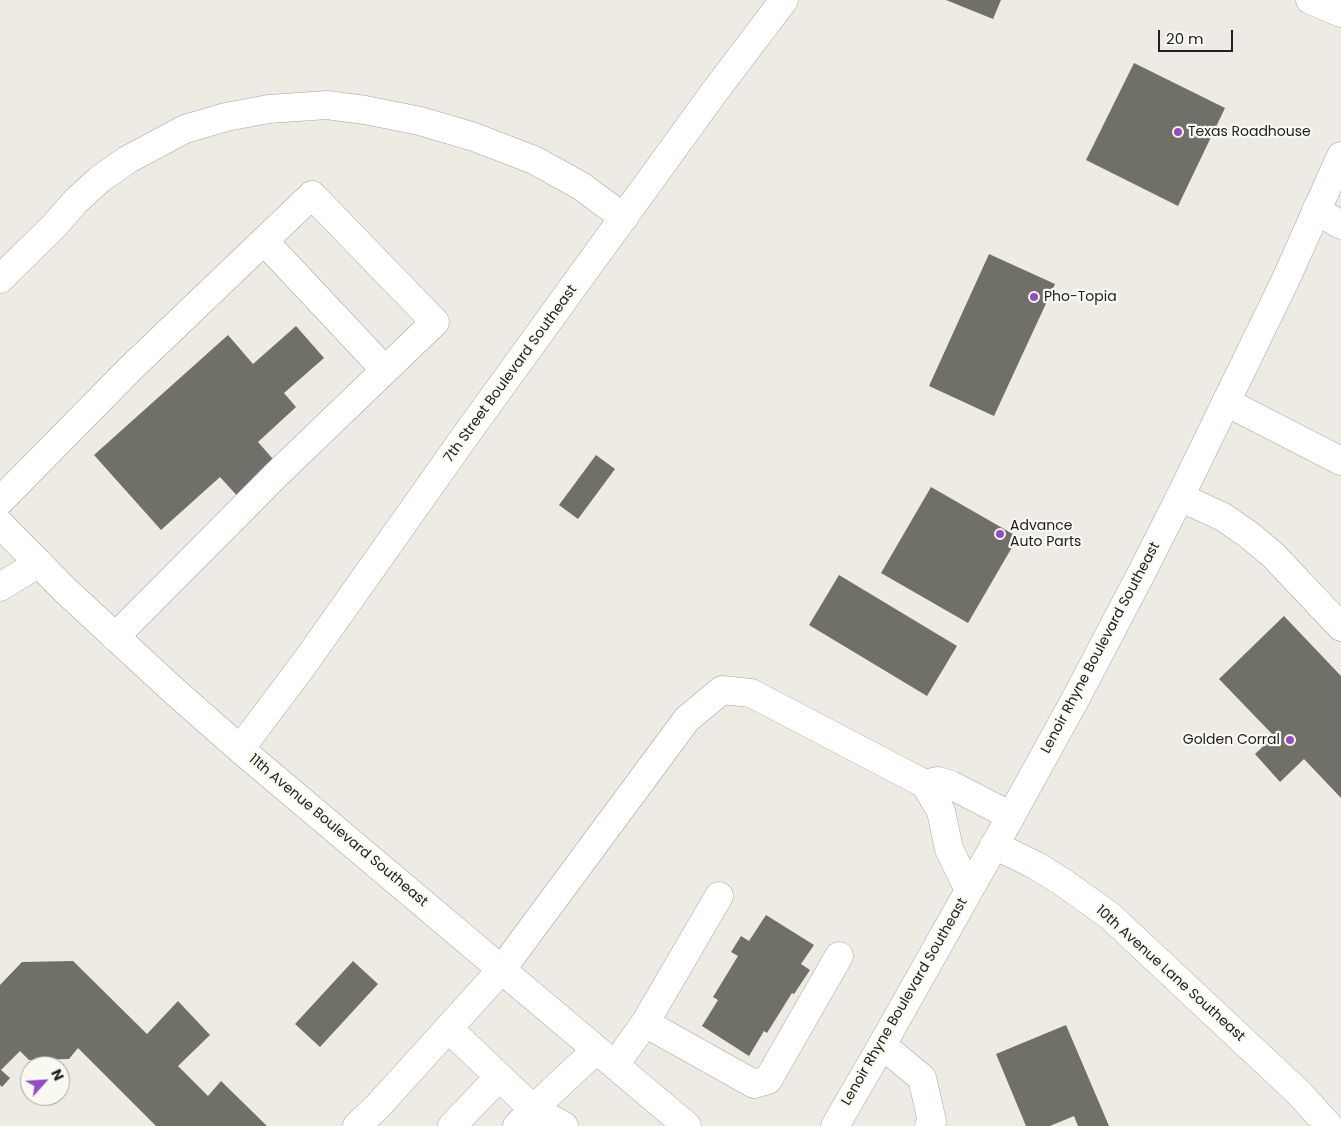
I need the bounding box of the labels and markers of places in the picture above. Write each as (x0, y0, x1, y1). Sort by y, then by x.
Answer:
place label: Texas Roadhouse (1188, 124, 1311, 140)
marker: Texas Roadhouse (1172, 126, 1184, 138)
place label: Pho-Topia (1044, 289, 1117, 305)
marker: Pho-Topia (1028, 291, 1040, 303)
place label: Advance Auto Parts (1010, 518, 1081, 550)
marker: Advance Auto Parts (994, 528, 1006, 540)
place label: Golden Corral (1183, 732, 1280, 748)
marker: Golden Corral (1284, 734, 1296, 746)

